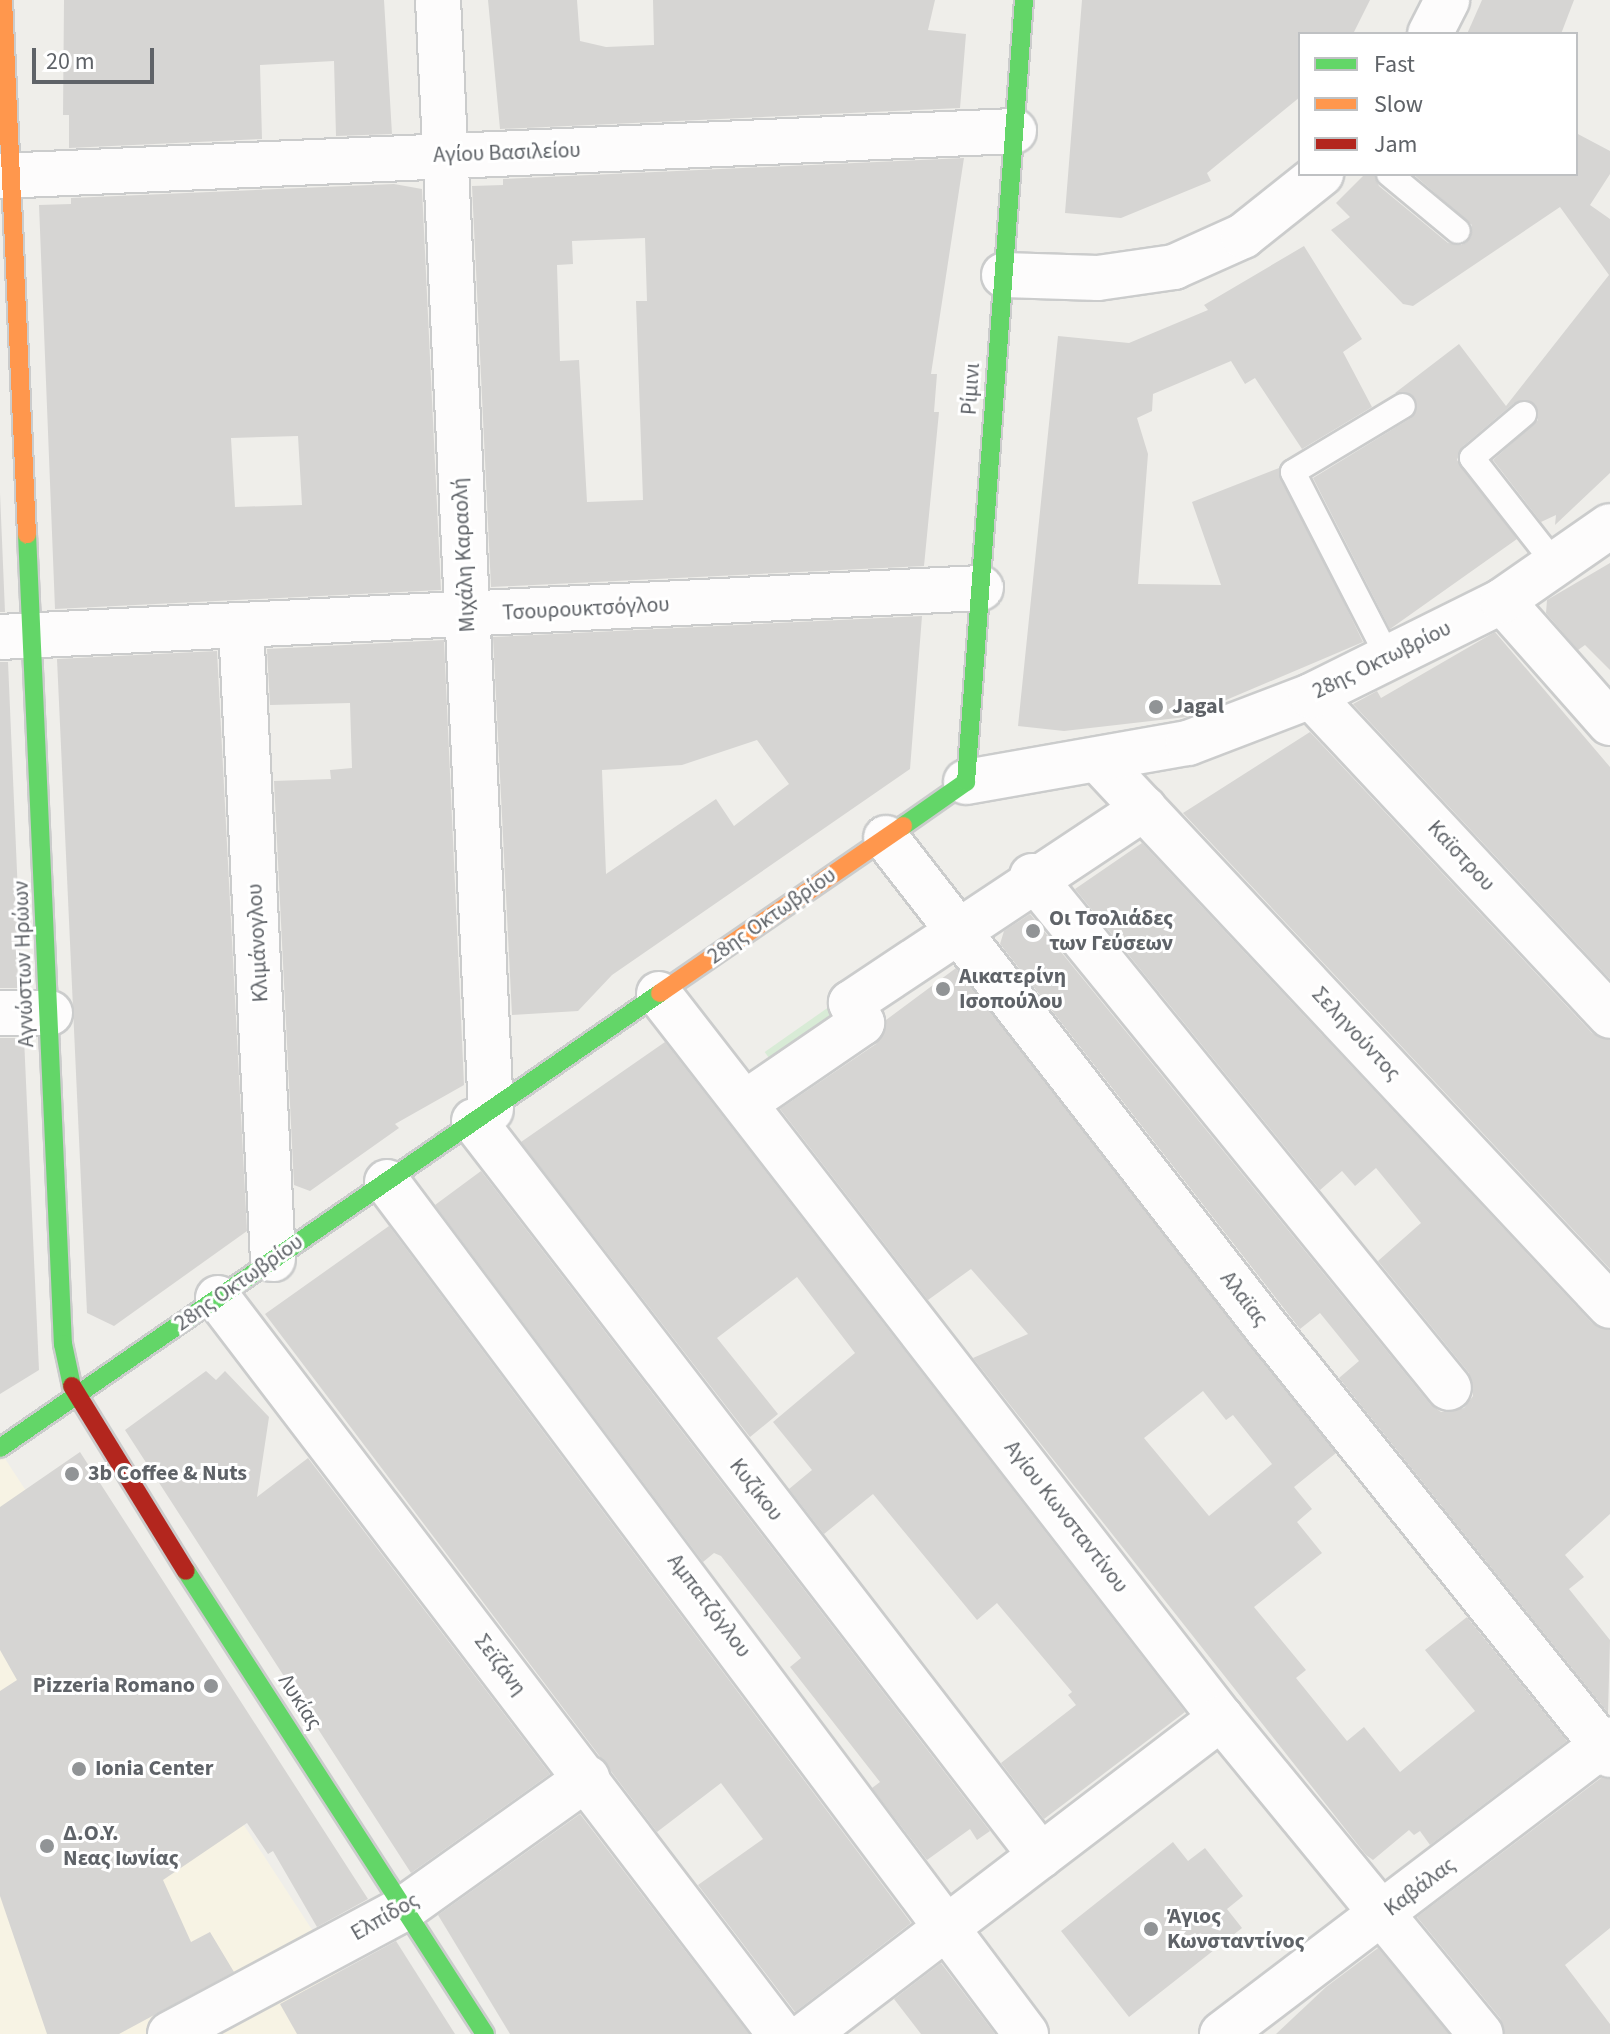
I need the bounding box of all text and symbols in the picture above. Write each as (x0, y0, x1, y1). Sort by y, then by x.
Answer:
scale bar (36, 32, 158, 82)
legend (1298, 32, 1578, 176)
text: 20 m (46, 44, 95, 79)
text: Fast (1374, 47, 1415, 82)
text: Slow (1374, 87, 1423, 122)
text: Jam (1374, 127, 1418, 162)
street label: Αγίου Βασιλείου (433, 137, 581, 169)
street label: Ρίμινι (956, 362, 986, 416)
street label: Μιχάλη Καραολή (447, 477, 481, 633)
street label: Τσουρουκτσόγλου (502, 591, 670, 627)
street label: 28ης Οκτωβρίου (1308, 615, 1456, 705)
place label: Jagal (1172, 694, 1224, 720)
marker: Jagal (1147, 698, 1165, 716)
street label: Καϊστρου (1422, 815, 1500, 897)
street label: 28ης Οκτωβρίου (703, 862, 841, 970)
street label: Αγνώστων Ηρώων (8, 880, 40, 1048)
street label: Κλιμάνογλου (242, 883, 274, 1003)
place label: Οι Τσολιάδες των Γεύσεων (1049, 905, 1173, 956)
marker: Οι Τσολιάδες των Γεύσεων (1024, 922, 1042, 940)
place label: Αικατερίνη Ισοπούλου (959, 963, 1066, 1014)
marker: Αικατερίνη Ισοπούλου (934, 980, 952, 998)
street label: Σεληνούντος (1306, 982, 1406, 1086)
street label: 28ης Οκτωβρίου (170, 1229, 308, 1337)
street label: Αλαϊας (1214, 1266, 1274, 1332)
street label: Αγίου Κωνσταντίνου (998, 1436, 1134, 1598)
street label: Κυζίκου (723, 1453, 789, 1527)
place label: 3b Coffee & Nuts (88, 1461, 247, 1487)
marker: 3b Coffee & Nuts (63, 1465, 81, 1483)
street label: Αμπατζόγλου (661, 1549, 757, 1663)
street label: Σεϊζάνη (468, 1629, 532, 1701)
street label: Λυκίας (272, 1669, 328, 1735)
place label: Pizzeria Romano (33, 1673, 195, 1699)
marker: Pizzeria Romano (202, 1677, 220, 1695)
place label: Ionia Center (95, 1756, 213, 1782)
marker: Ionia Center (70, 1760, 88, 1778)
place label: Δ.Ο.Υ. Νεας Ιωνίας (63, 1820, 178, 1872)
marker: Δ.Ο.Υ. Νεας Ιωνίας (38, 1837, 56, 1855)
street label: Καβάλας (1379, 1852, 1461, 1922)
street label: Ελπίδος (346, 1887, 424, 1947)
place label: Άγιος Κωνσταντίνος (1167, 1903, 1305, 1954)
marker: Άγιος Κωνσταντίνος (1142, 1920, 1160, 1938)

